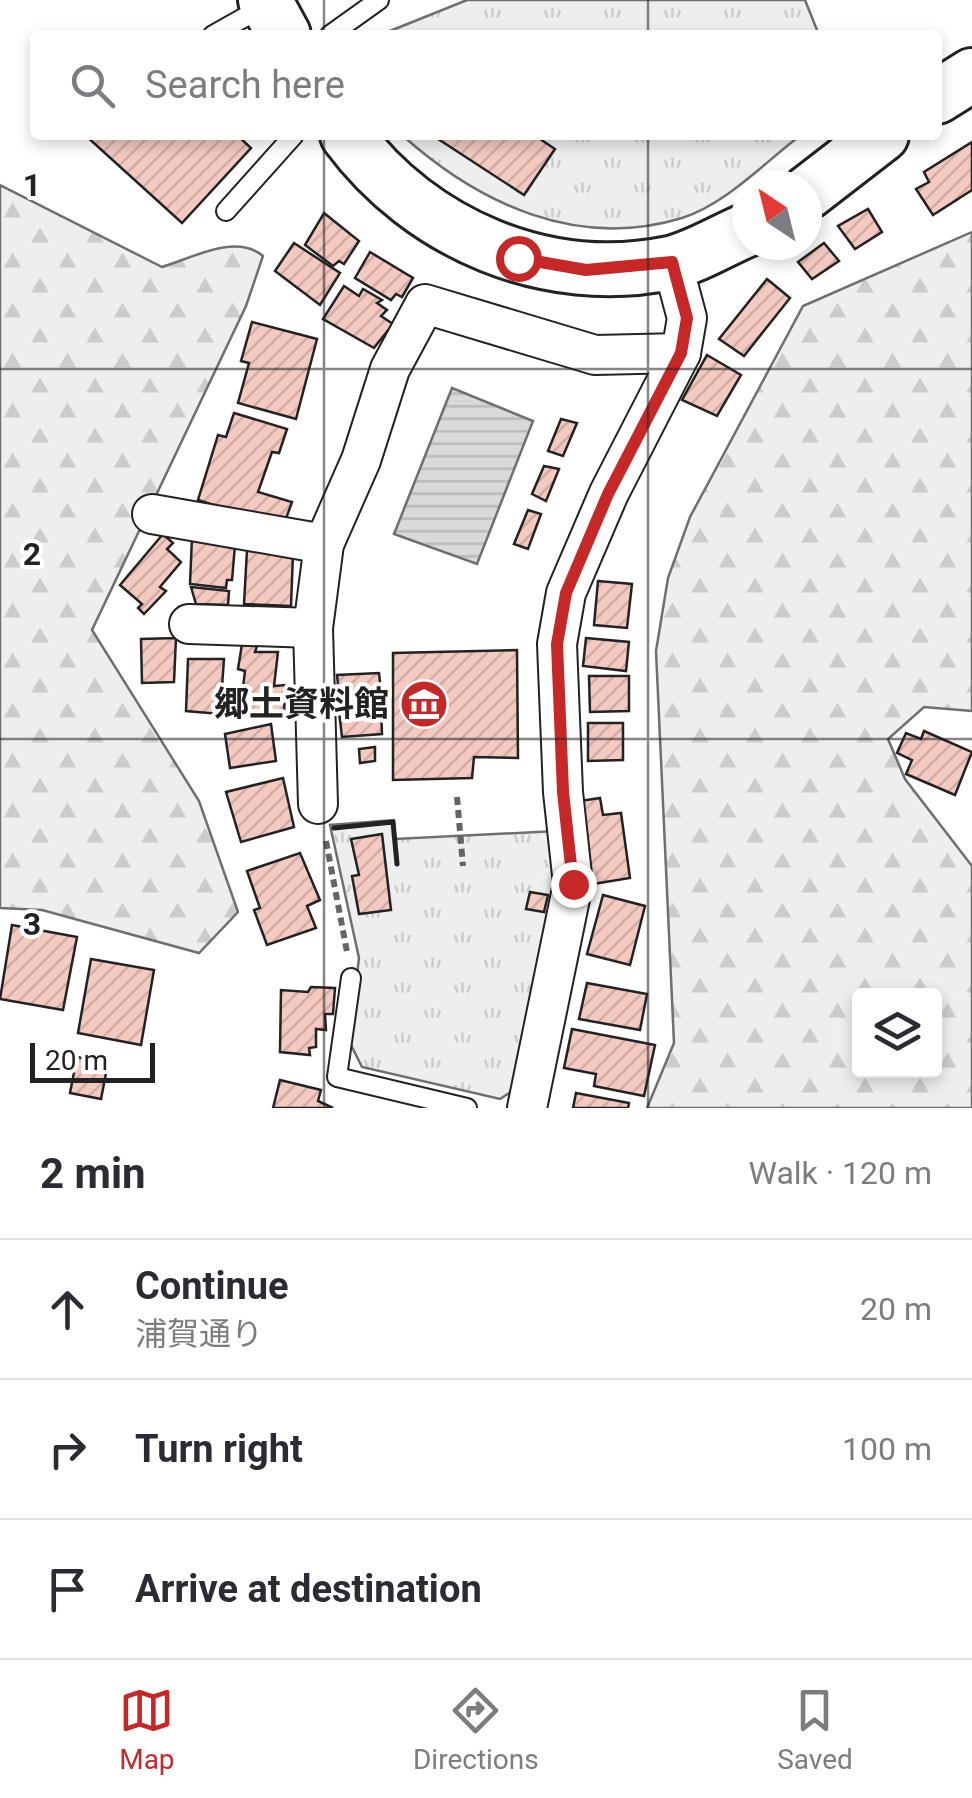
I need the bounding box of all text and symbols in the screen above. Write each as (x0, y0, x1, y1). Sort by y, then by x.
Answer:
search box (30, 30, 942, 140)
icon: search (65, 58, 120, 113)
text: Search here (145, 63, 345, 107)
text: 1 (23, 166, 41, 204)
north arrow (732, 170, 822, 260)
route start (496, 236, 542, 282)
text: 2 (23, 535, 41, 573)
museum icon: 郷土資料館 (398, 678, 450, 730)
place label: 郷土資料館 (214, 684, 389, 725)
route end (551, 862, 597, 908)
text: 3 (23, 905, 41, 943)
map controls (852, 988, 942, 1078)
button: layers (852, 988, 942, 1078)
scale bar (30, 1038, 155, 1082)
text: 20 m (45, 1044, 108, 1077)
text: 2 min (40, 1149, 146, 1198)
text: Walk · 120 m (749, 1154, 932, 1192)
text: Continue (135, 1264, 289, 1308)
icon: ahead (40, 1282, 95, 1337)
text: 20 m (860, 1290, 932, 1328)
text: 浦賀通り (135, 1315, 263, 1353)
icon: right (40, 1422, 95, 1477)
text: Turn right (135, 1427, 303, 1471)
text: 100 m (842, 1430, 932, 1468)
icon: arrive (40, 1562, 95, 1617)
text: Arrive at destination (135, 1567, 482, 1611)
tab: Map (119, 1683, 175, 1776)
tab: Directions (413, 1683, 539, 1776)
tab: Saved (777, 1683, 853, 1776)

